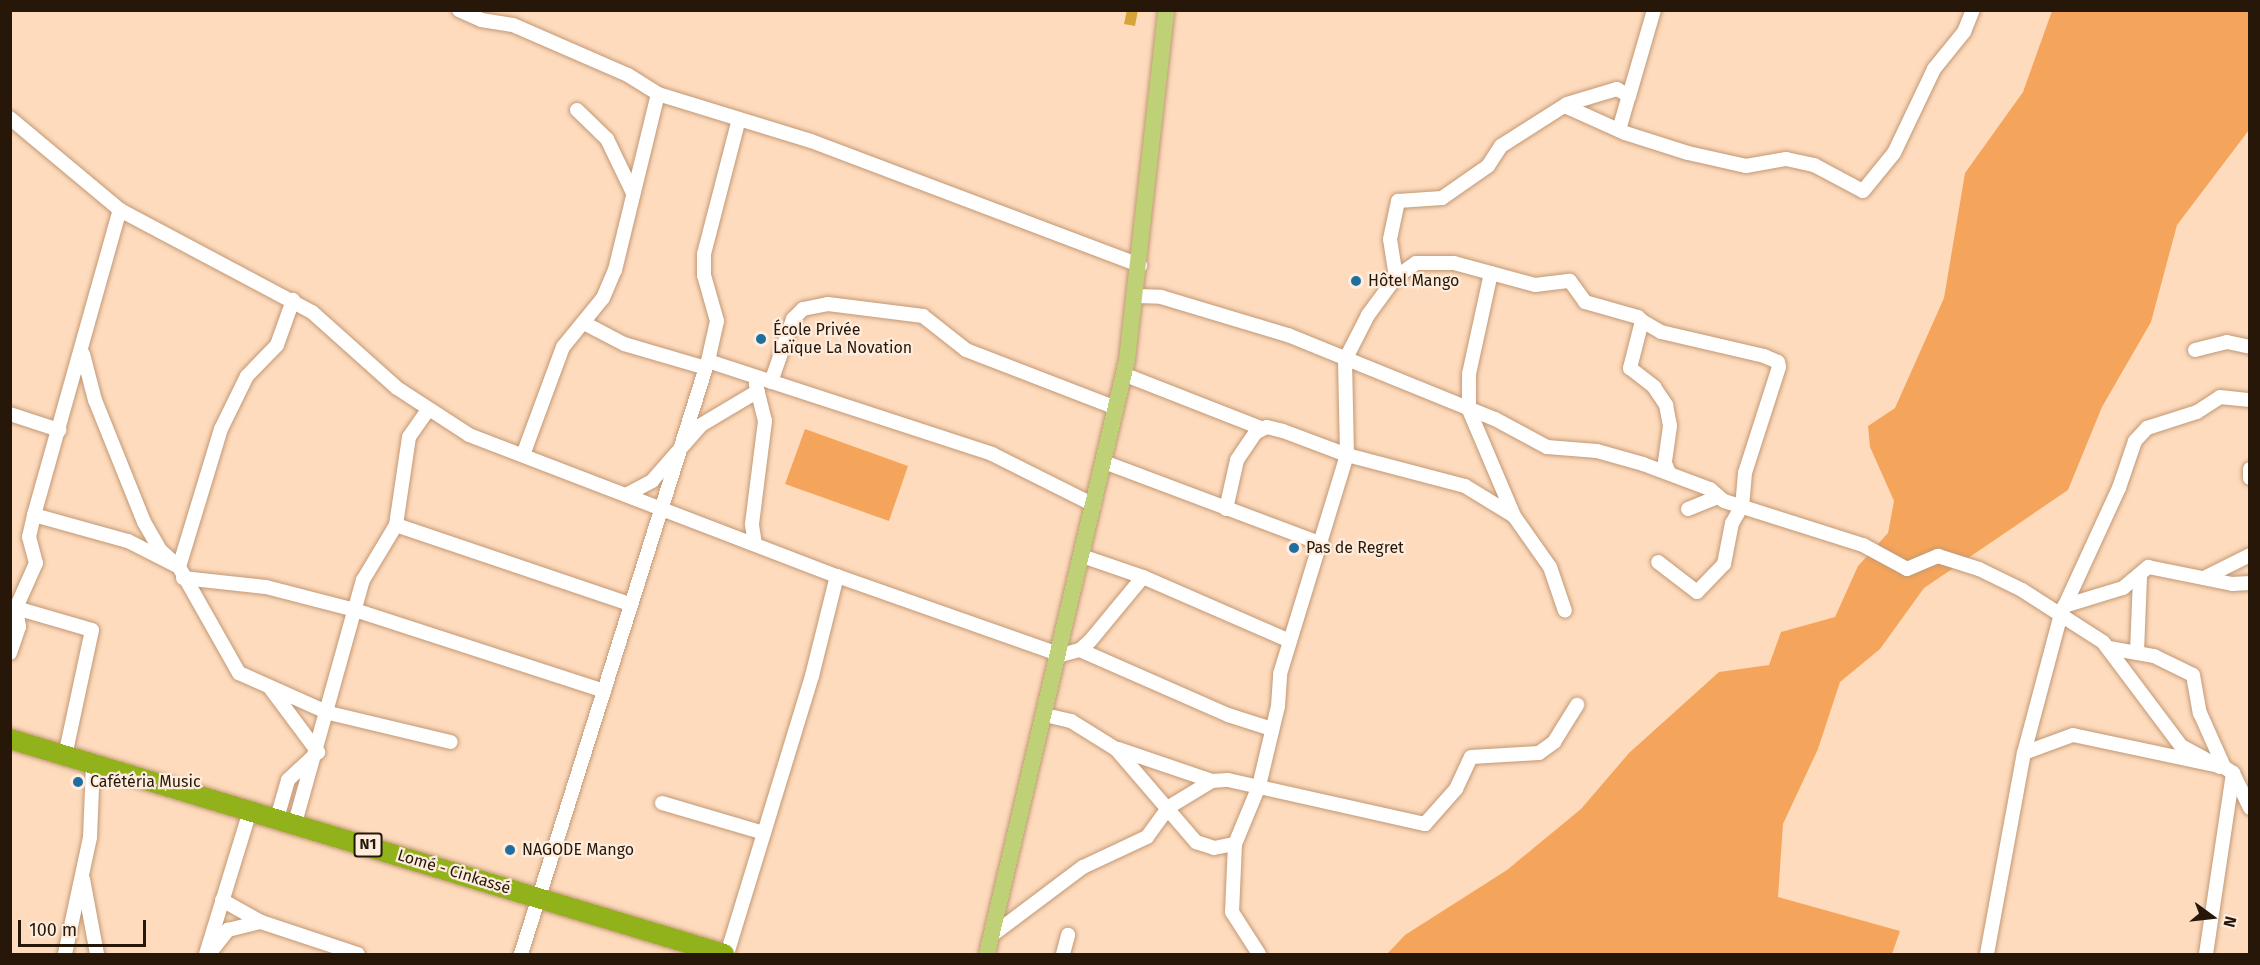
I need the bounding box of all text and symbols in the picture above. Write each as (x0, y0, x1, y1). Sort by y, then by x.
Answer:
place label: Hôtel Mango (1368, 271, 1459, 291)
marker: Hôtel Mango (1349, 274, 1363, 288)
place label: École Privée Laïque La Novation (773, 320, 912, 358)
marker: École Privée Laïque La Novation (754, 332, 768, 346)
place label: Pas de Regret (1306, 538, 1404, 558)
marker: Pas de Regret (1287, 541, 1301, 555)
place label: Cafétéria Music (90, 772, 201, 792)
marker: Cafétéria Music (71, 775, 85, 789)
road number: N1 (353, 833, 383, 857)
place label: NAGODE Mango (522, 840, 634, 860)
marker: NAGODE Mango (503, 843, 517, 857)
street label: Lomé - Cinkassé (395, 846, 513, 898)
north arrow (2182, 887, 2242, 947)
scale bar (21, 908, 148, 946)
text: N (2219, 914, 2240, 929)
text: 100 m (29, 919, 77, 941)

